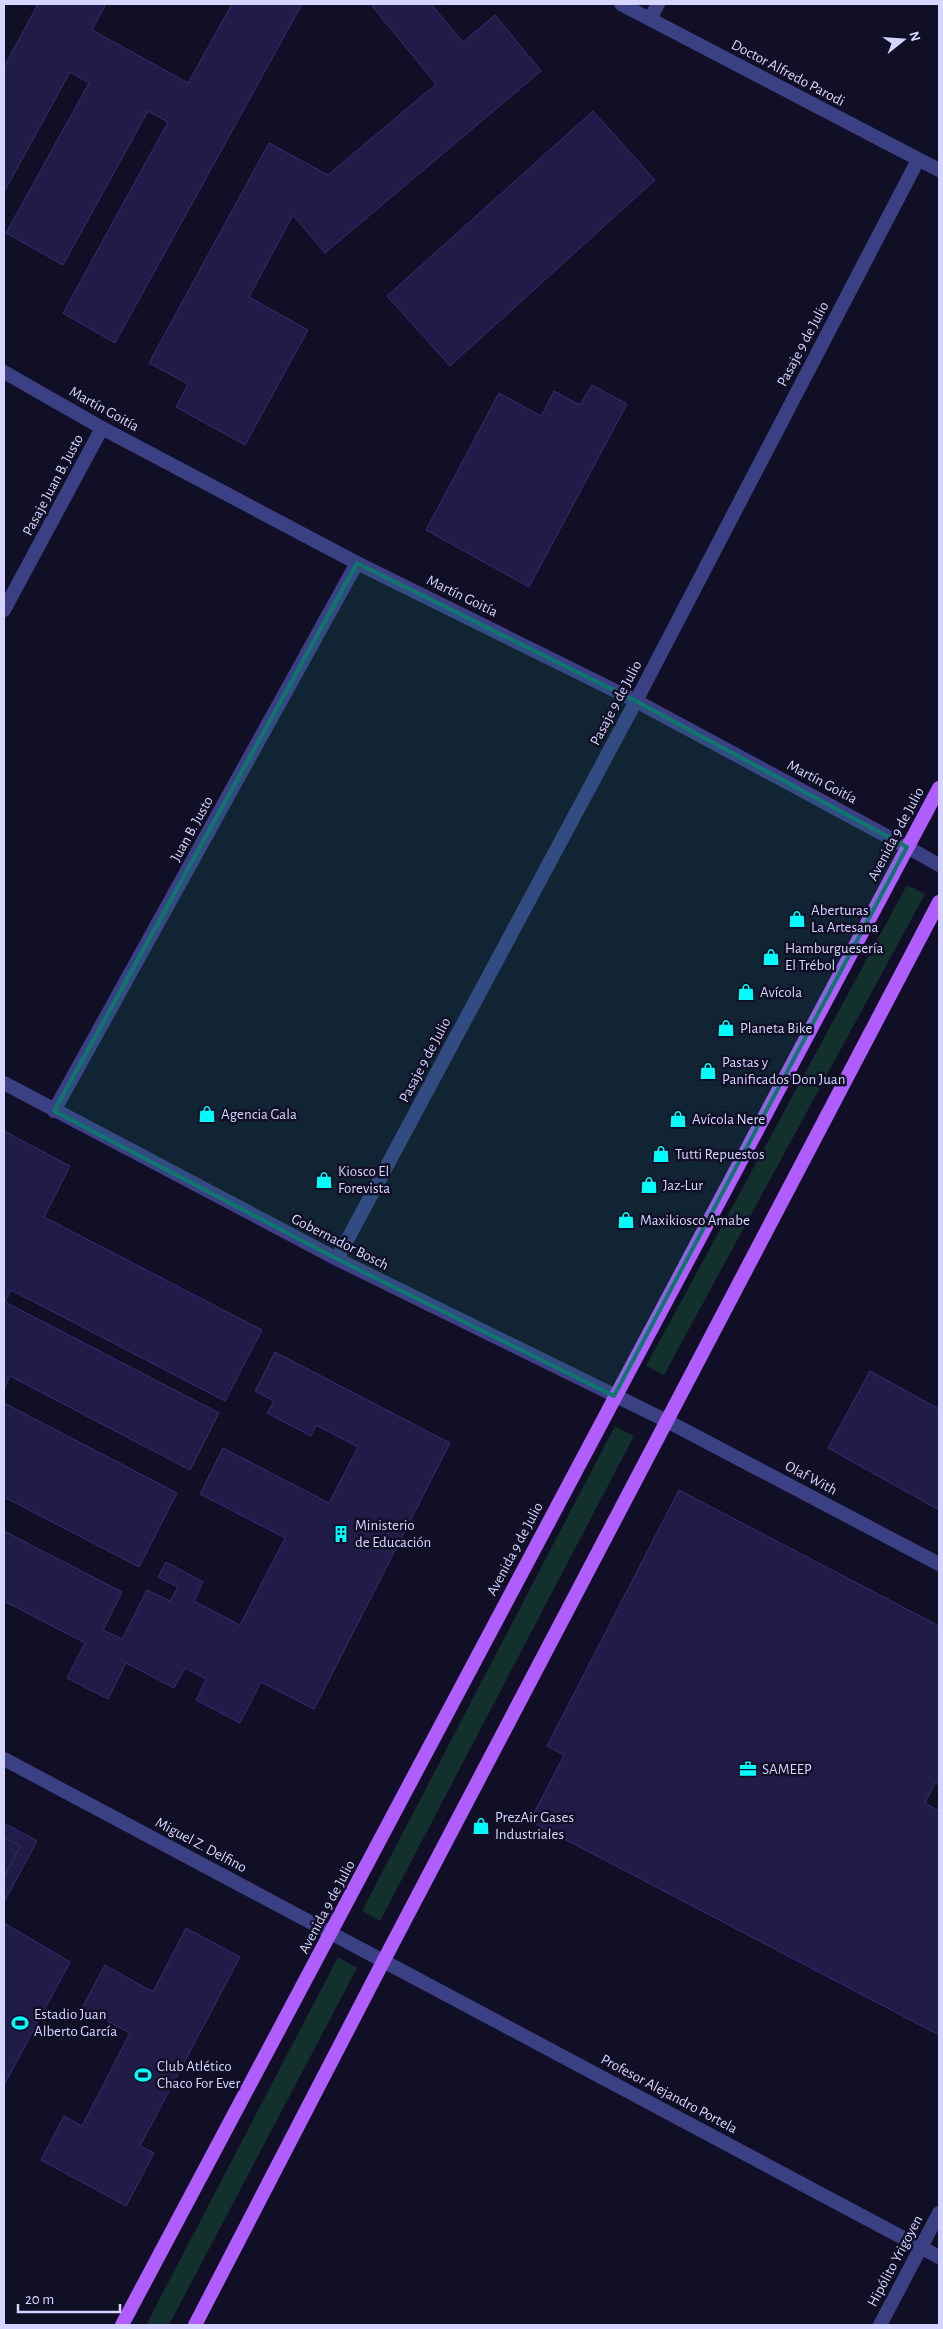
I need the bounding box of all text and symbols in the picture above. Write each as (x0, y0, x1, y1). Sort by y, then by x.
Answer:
north arrow (878, 15, 928, 65)
text: N (906, 30, 923, 43)
street label: Doctor Alfredo Parodi (729, 37, 847, 109)
street label: Pasaje 9 de Julio (774, 299, 832, 389)
street label: Martín Goitía (67, 384, 141, 434)
street label: Pasaje Juan B. Justo (20, 432, 86, 538)
street label: Martín Goitía (424, 572, 500, 620)
street label: Pasaje 9 de Julio (587, 658, 645, 748)
street label: Martín Goitía (784, 757, 860, 807)
street label: Avenida 9 de Julio (865, 785, 927, 883)
street label: Juan B. Justo (168, 794, 216, 864)
place label: Aberturas La Artesana (811, 903, 879, 935)
shop icon: Aberturas La Artesana (787, 909, 807, 929)
place label: Hamburguesería El Trébol (785, 941, 884, 973)
shop icon: Hamburguesería El Trébol (761, 947, 781, 967)
shop icon: Avícola (736, 982, 756, 1002)
place label: Avícola (760, 985, 802, 1000)
street label: Pasaje 9 de Julio (396, 1015, 454, 1105)
shop icon: Planeta Bike (716, 1018, 736, 1038)
place label: Planeta Bike (740, 1021, 812, 1036)
place label: Pastas y Panificados Don Juan (722, 1055, 845, 1087)
shop icon: Pastas y Panificados Don Juan (698, 1061, 718, 1081)
shop icon: Agencia Gala (197, 1104, 217, 1124)
place label: Agencia Gala (221, 1107, 297, 1122)
shop icon: Avícola Nere (668, 1109, 688, 1129)
place label: Avícola Nere (692, 1112, 765, 1127)
shop icon: Tutti Repuestos (651, 1144, 671, 1164)
place label: Tutti Repuestos (675, 1147, 765, 1162)
place label: Kiosco El Forevista (338, 1164, 390, 1196)
shop icon: Kiosco El Forevista (314, 1170, 334, 1190)
shop icon: Jaz-Lur (639, 1175, 659, 1195)
place label: Jaz-Lur (663, 1178, 703, 1193)
shop icon: Maxikiosco Amabe (616, 1210, 636, 1230)
street label: Gobernador Bosch (289, 1211, 391, 1273)
place label: Maxikiosco Amabe (640, 1213, 750, 1228)
street label: Olaf With (782, 1458, 840, 1498)
street label: Avenida 9 de Julio (484, 1500, 546, 1598)
place label: Ministerio de Educación (355, 1518, 431, 1550)
building icon: Ministerio de Educación (331, 1524, 351, 1544)
office icon: SAMEEP (738, 1759, 758, 1779)
place label: SAMEEP (762, 1762, 812, 1777)
place label: PrezAir Gases Industriales (495, 1810, 574, 1842)
street label: Miguel Z. Delfino (153, 1815, 249, 1875)
shop icon: PrezAir Gases Industriales (471, 1816, 491, 1836)
street label: Avenida 9 de Julio (296, 1858, 358, 1956)
place label: Estadio Juan Alberto García (34, 2007, 117, 2039)
sports icon: Estadio Juan Alberto García (10, 2013, 30, 2033)
street label: Profesor Alejandro Portela (598, 2052, 740, 2136)
place label: Club Atlético Chaco For Ever (157, 2059, 240, 2091)
sports icon: Club Atlético Chaco For Ever (133, 2065, 153, 2085)
street label: Hipólito Yrigoyen (865, 2213, 925, 2309)
scale bar (18, 2282, 120, 2314)
text: 20 m (25, 2292, 54, 2307)

